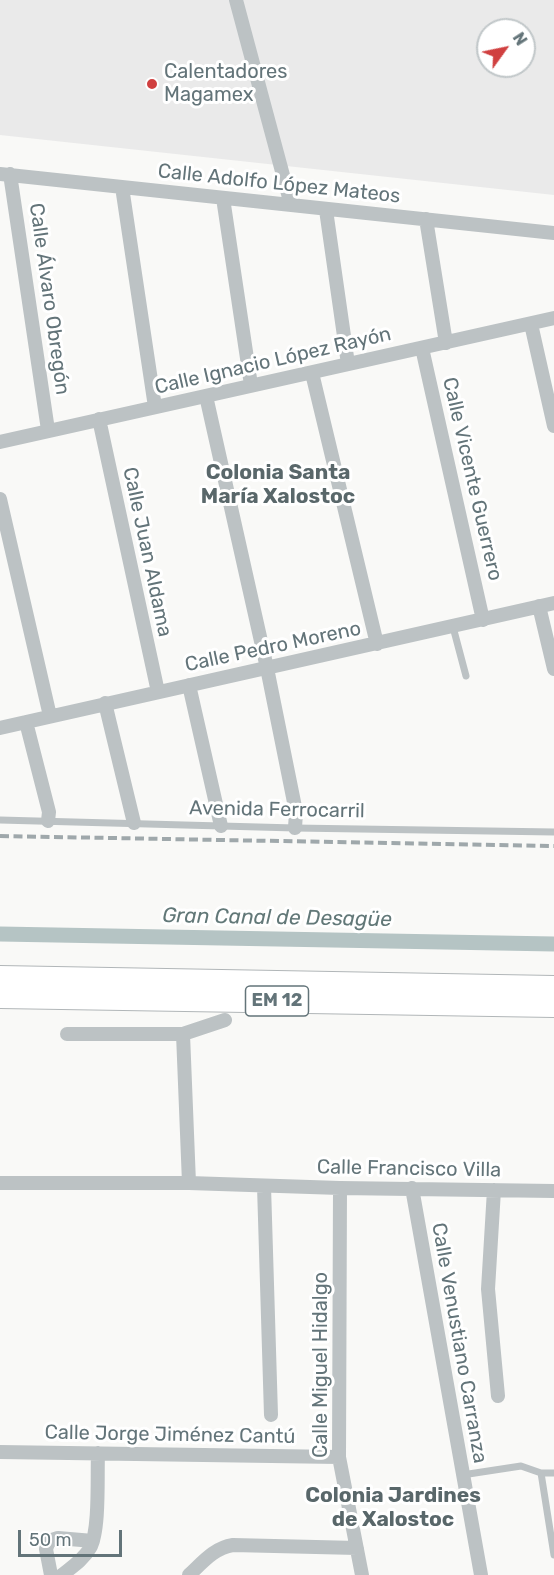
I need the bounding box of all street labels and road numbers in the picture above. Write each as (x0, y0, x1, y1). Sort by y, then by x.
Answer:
street label: Calle Adolfo López Mateos (157, 159, 401, 209)
street label: Calle Álvaro Obregón (24, 202, 74, 396)
street label: Calle Ignacio López Rayón (152, 322, 394, 400)
street label: Calle Vicente Guerrero (437, 375, 507, 583)
street label: Calle Juan Aldama (117, 465, 177, 639)
street label: Calle Pedro Moreno (183, 617, 363, 677)
street label: Avenida Ferrocarril (189, 796, 365, 824)
road number: EM 12 (246, 986, 308, 1016)
street label: Calle Francisco Villa (317, 1155, 501, 1183)
street label: Calle Venustiano Carranza (426, 1221, 492, 1465)
street label: Calle Miguel Hidalgo (309, 1272, 333, 1458)
street label: Calle Jorge Jiménez Cantú (44, 1421, 296, 1449)

